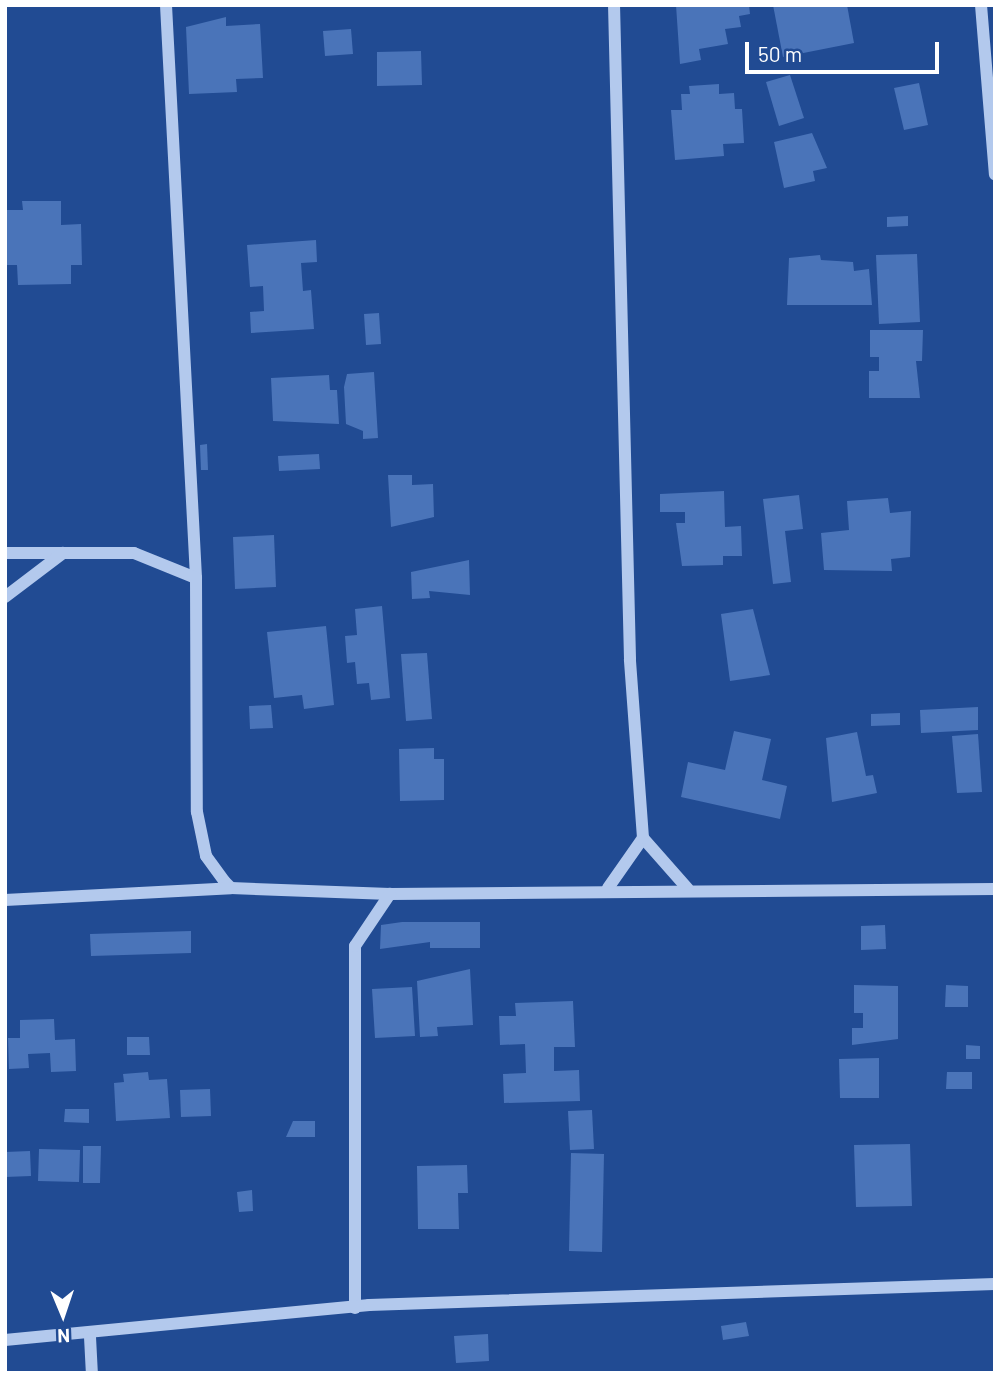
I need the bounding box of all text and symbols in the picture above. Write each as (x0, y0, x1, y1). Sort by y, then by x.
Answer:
scale bar (748, 28, 942, 72)
text: 50 m (758, 41, 802, 66)
north arrow (28, 1280, 98, 1350)
text: N (57, 1325, 70, 1348)

